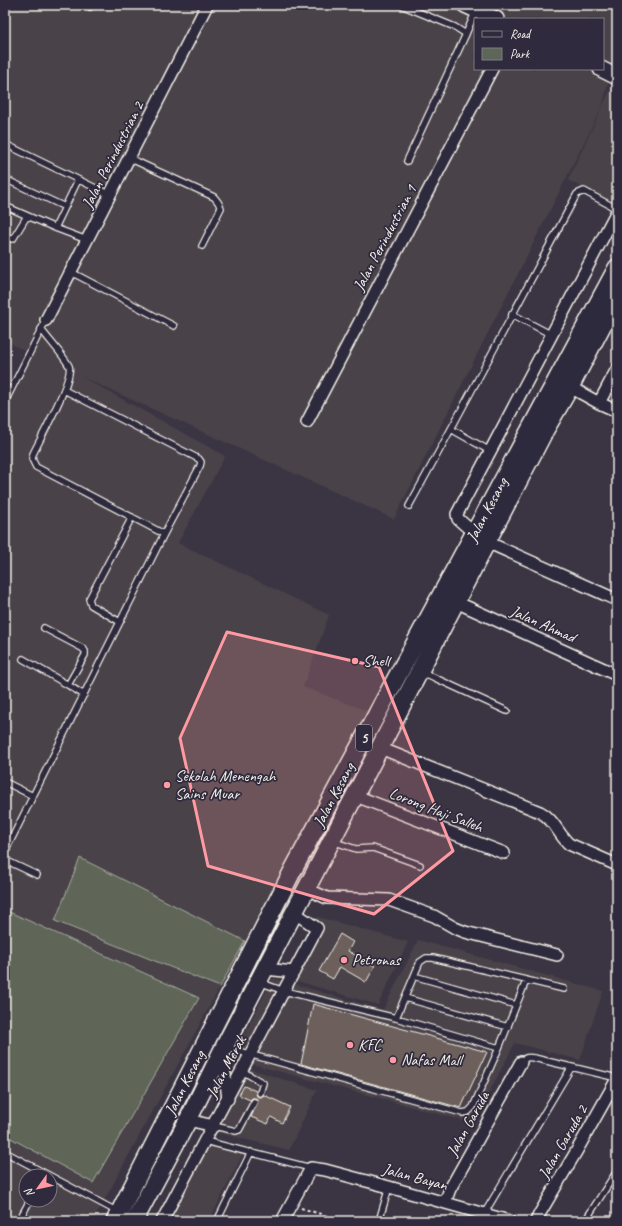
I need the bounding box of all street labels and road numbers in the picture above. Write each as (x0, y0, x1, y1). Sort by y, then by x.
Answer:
street label: Jalan Perindustrian 2 (77, 97, 149, 213)
street label: Jalan Perindustrian 1 (348, 181, 422, 295)
street label: Jalan Kesang (461, 473, 513, 546)
street label: Jalan Ahmad (506, 600, 581, 648)
road number: 5 (356, 725, 372, 751)
street label: Jalan Kesang (308, 758, 360, 831)
street label: Lorong Haji Salleh (386, 783, 487, 838)
street label: Jalan Merak (201, 1032, 251, 1102)
street label: Jalan Kesang (160, 1046, 210, 1120)
street label: Jalan Garuda (442, 1087, 495, 1161)
street label: Jalan Garuda 2 (533, 1100, 593, 1183)
street label: Jalan Bayan (379, 1158, 450, 1195)

